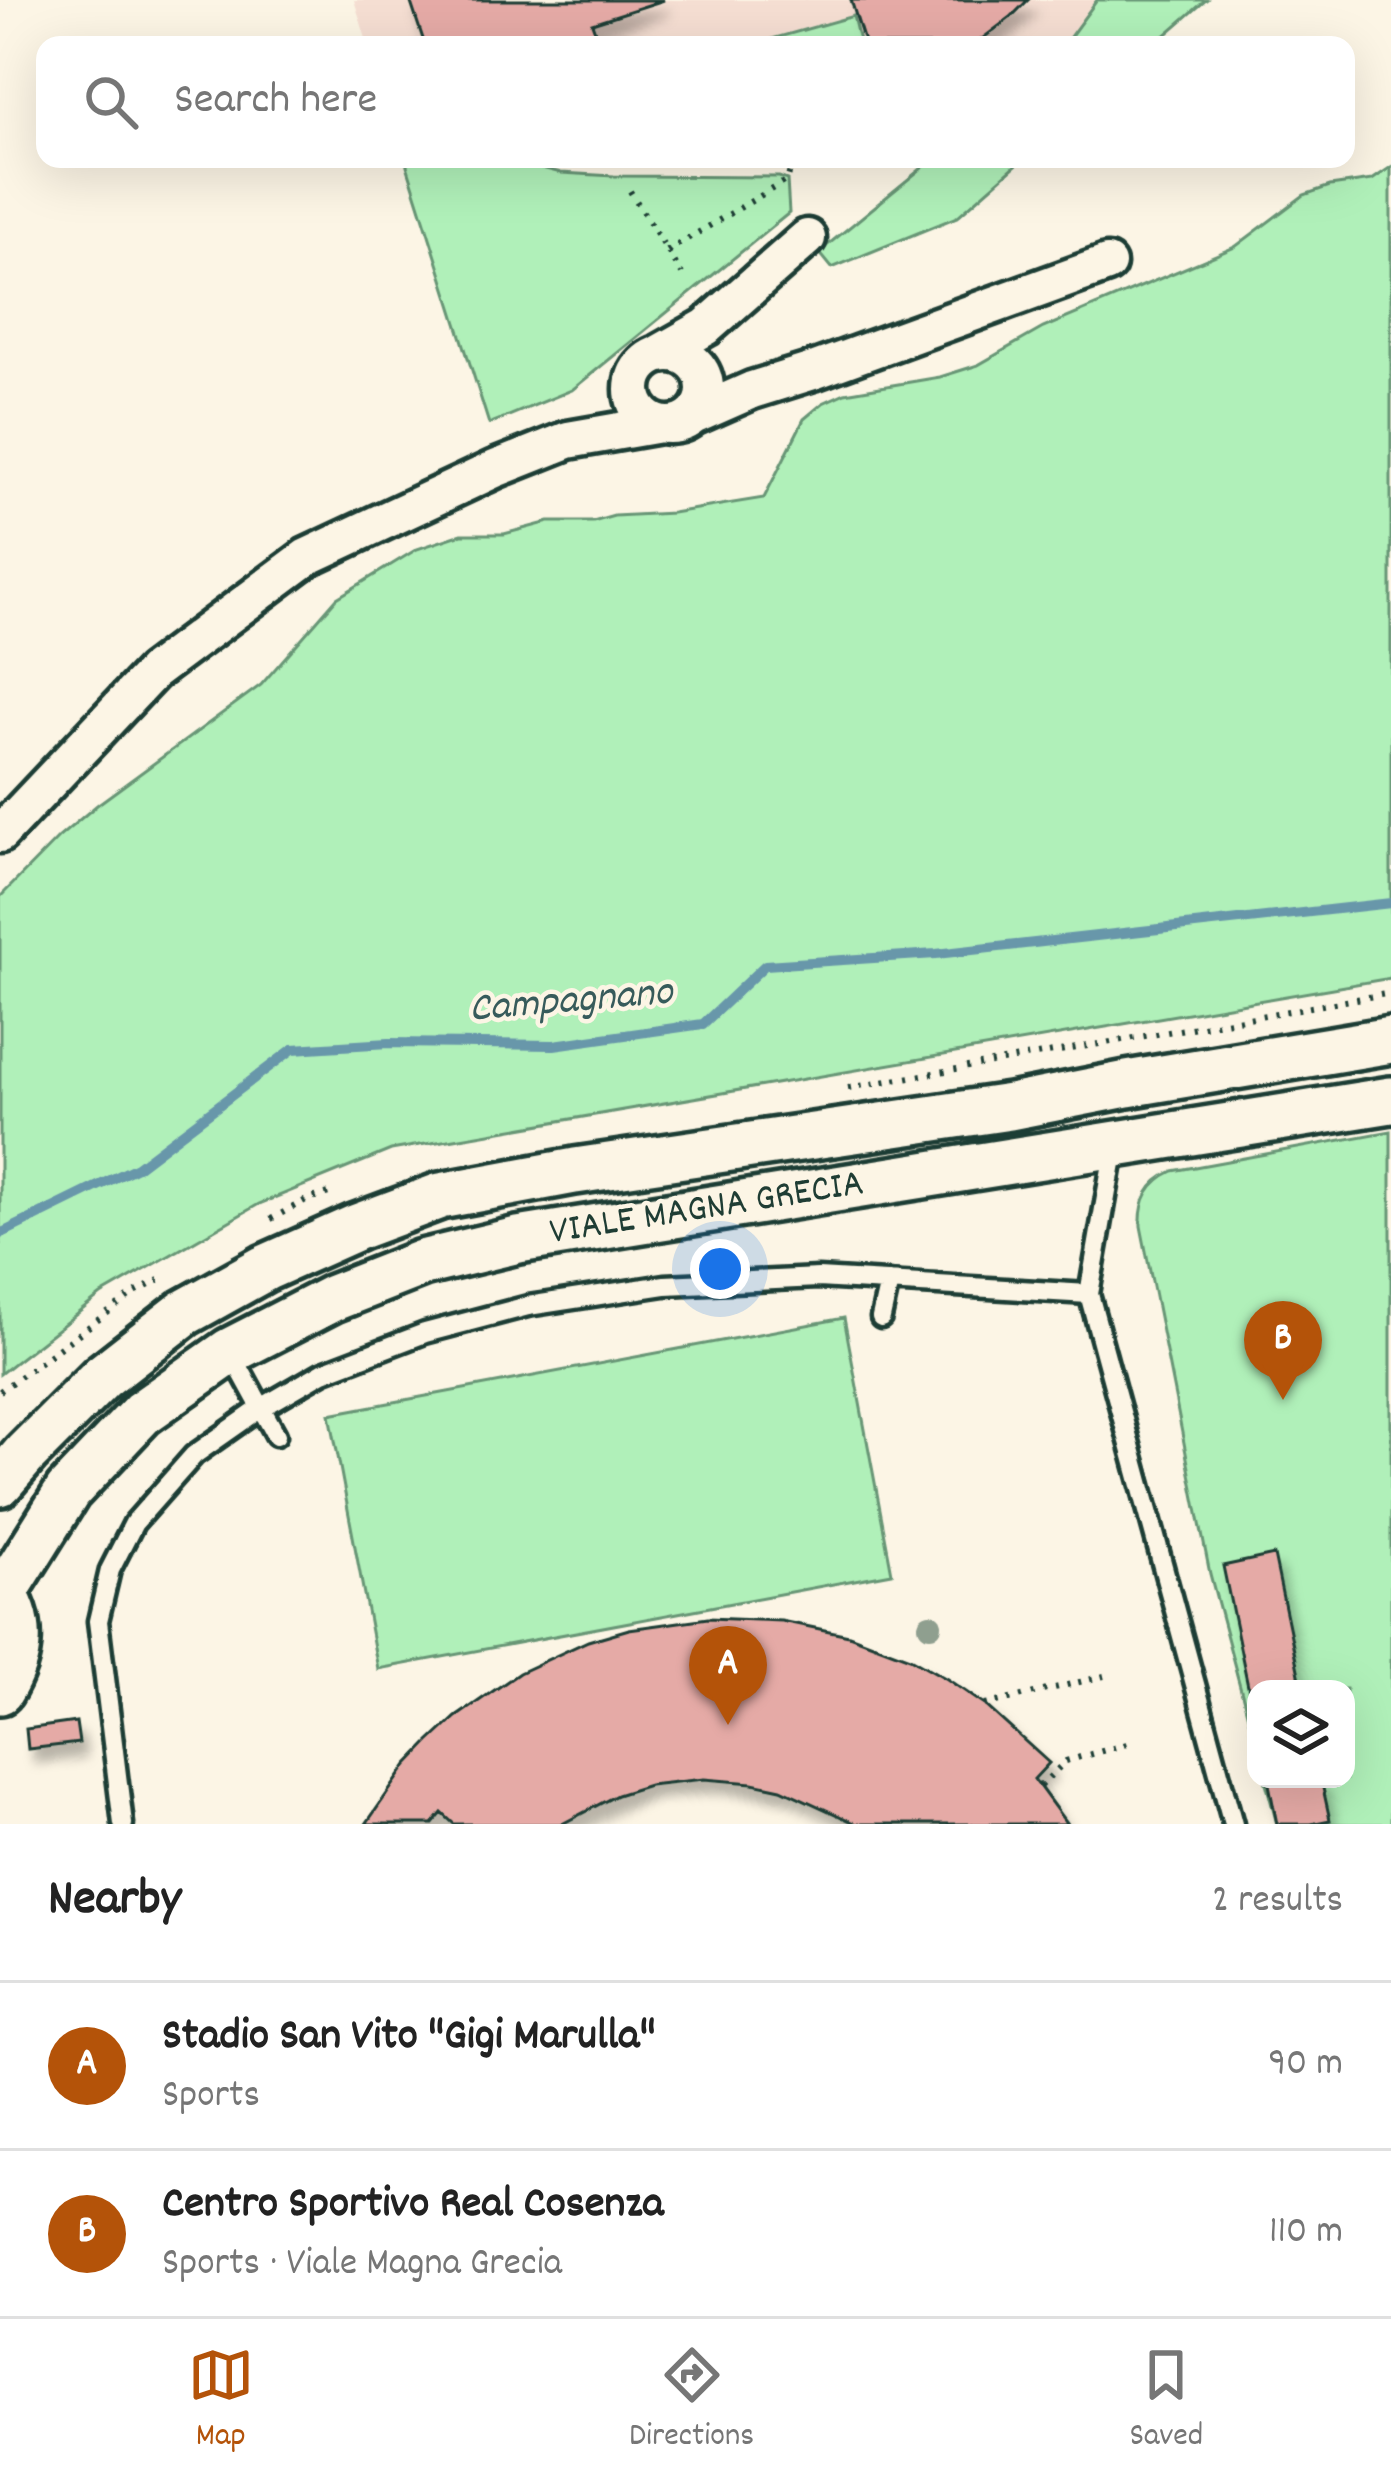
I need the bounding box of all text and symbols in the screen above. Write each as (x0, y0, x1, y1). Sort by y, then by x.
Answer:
search box (36, 36, 1355, 168)
icon: search (78, 69, 144, 135)
text: Search here (174, 70, 377, 134)
water label: Campagnano (467, 964, 678, 1042)
street label: VIALE MAGNA GRECIA (546, 1158, 868, 1262)
your location (690, 1239, 750, 1299)
pin: B (1244, 1301, 1322, 1400)
pin: A (689, 1626, 767, 1725)
map controls (1247, 1680, 1355, 1788)
button: layers (1247, 1680, 1355, 1788)
text: Nearby (48, 1866, 181, 1938)
text: 2 results (1212, 1875, 1343, 1930)
text: Stadio San Vito "Gigi Marulla" (162, 2006, 655, 2070)
text: A (76, 2038, 98, 2093)
text: 90 m (1268, 2038, 1343, 2093)
text: Sports (162, 2070, 260, 2125)
text: Centro Sportivo Real Cosenza (162, 2174, 664, 2238)
text: B (78, 2206, 96, 2261)
text: 110 m (1269, 2206, 1343, 2261)
text: Sports · Viale Magna Grecia (162, 2238, 562, 2293)
tab: Map (188, 2342, 254, 2461)
tab: Directions (629, 2342, 754, 2461)
tab: Saved (1130, 2342, 1203, 2461)

